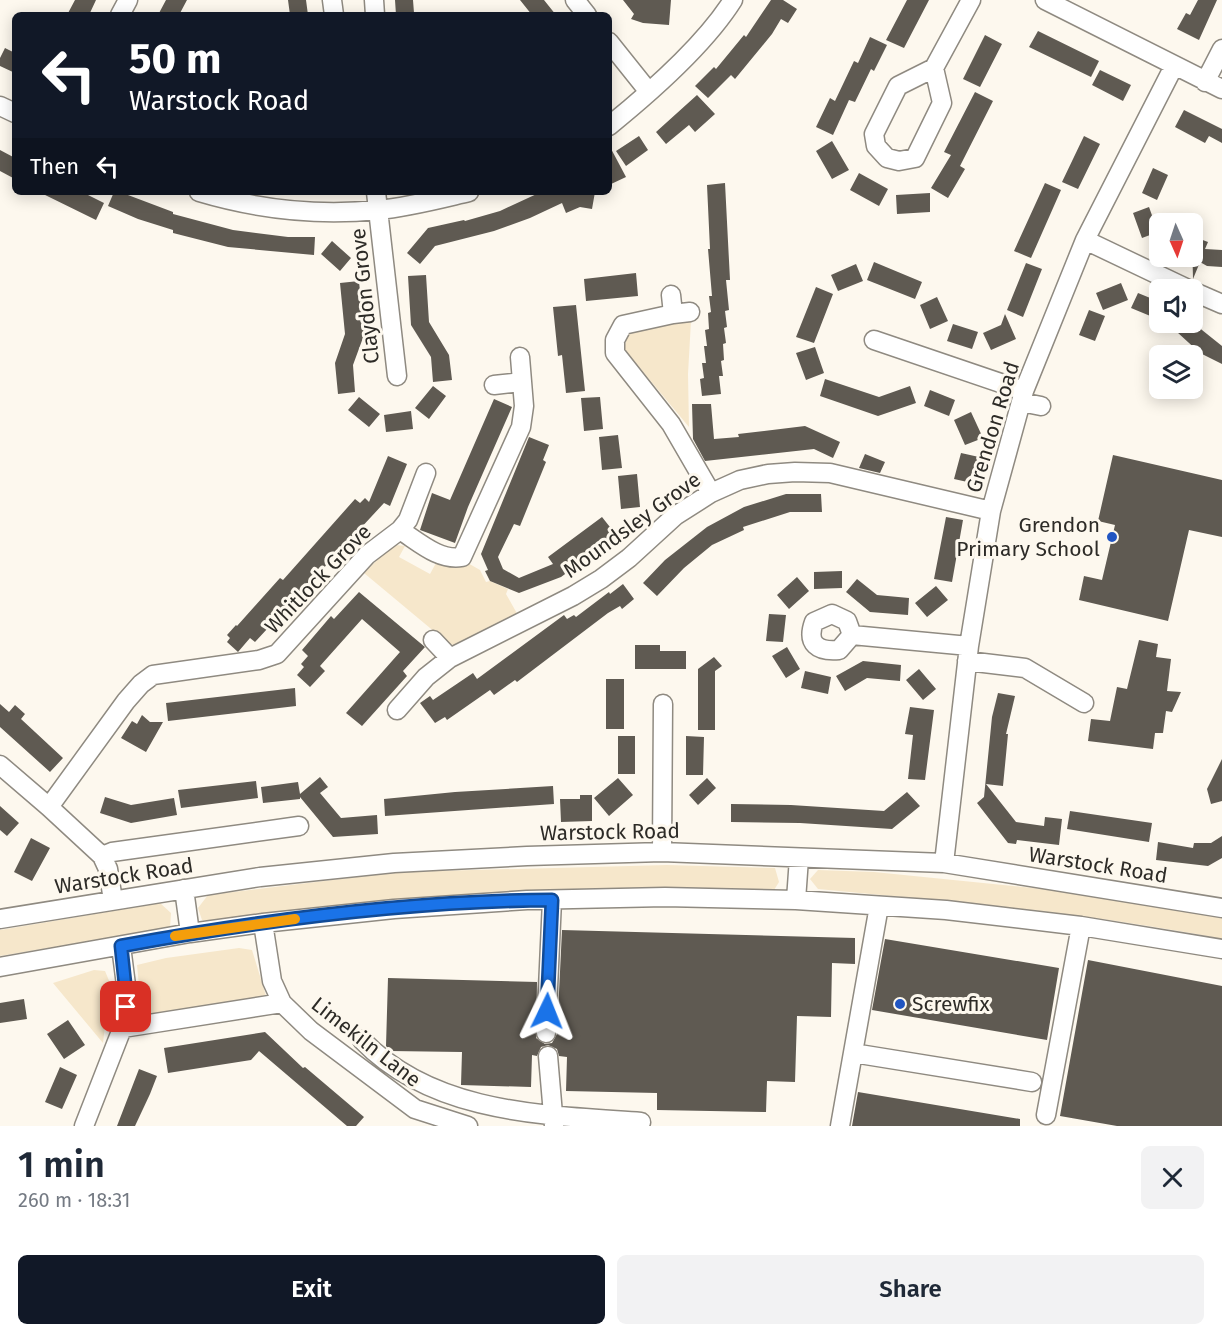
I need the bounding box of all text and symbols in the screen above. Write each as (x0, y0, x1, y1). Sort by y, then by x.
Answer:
text: 50 m (129, 34, 222, 84)
icon: left (30, 36, 108, 114)
text: Warstock Road (129, 85, 309, 117)
icon: left (91, 150, 124, 183)
text: Then (30, 153, 79, 180)
north arrow (1149, 213, 1203, 267)
map controls (1149, 213, 1203, 399)
street label: Claydon Grove (345, 227, 385, 365)
button: sound (1149, 279, 1203, 333)
button: layers (1149, 345, 1203, 399)
street label: Grendon Road (961, 358, 1025, 496)
street label: Moundsley Grove (558, 466, 706, 584)
place label: Grendon Primary School (956, 512, 1100, 562)
street label: Whitlock Grove (259, 519, 377, 639)
marker: Grendon Primary School (1105, 530, 1119, 544)
street label: Warstock Road (540, 818, 680, 846)
street label: Warstock Road (1027, 841, 1169, 889)
street label: Warstock Road (53, 852, 195, 900)
position arrow (515, 979, 579, 1043)
pin (100, 981, 151, 1032)
icon: arrive (109, 990, 142, 1023)
street label: Limekiln Lane (306, 991, 426, 1093)
place label: Screwfix (912, 991, 991, 1017)
marker: Screwfix (893, 997, 907, 1011)
text: 1 min (18, 1143, 105, 1187)
button: close (1141, 1146, 1204, 1209)
text: 260 m · 18:31 (18, 1188, 130, 1212)
button: Exit (18, 1255, 605, 1324)
button: Share (617, 1255, 1204, 1324)

